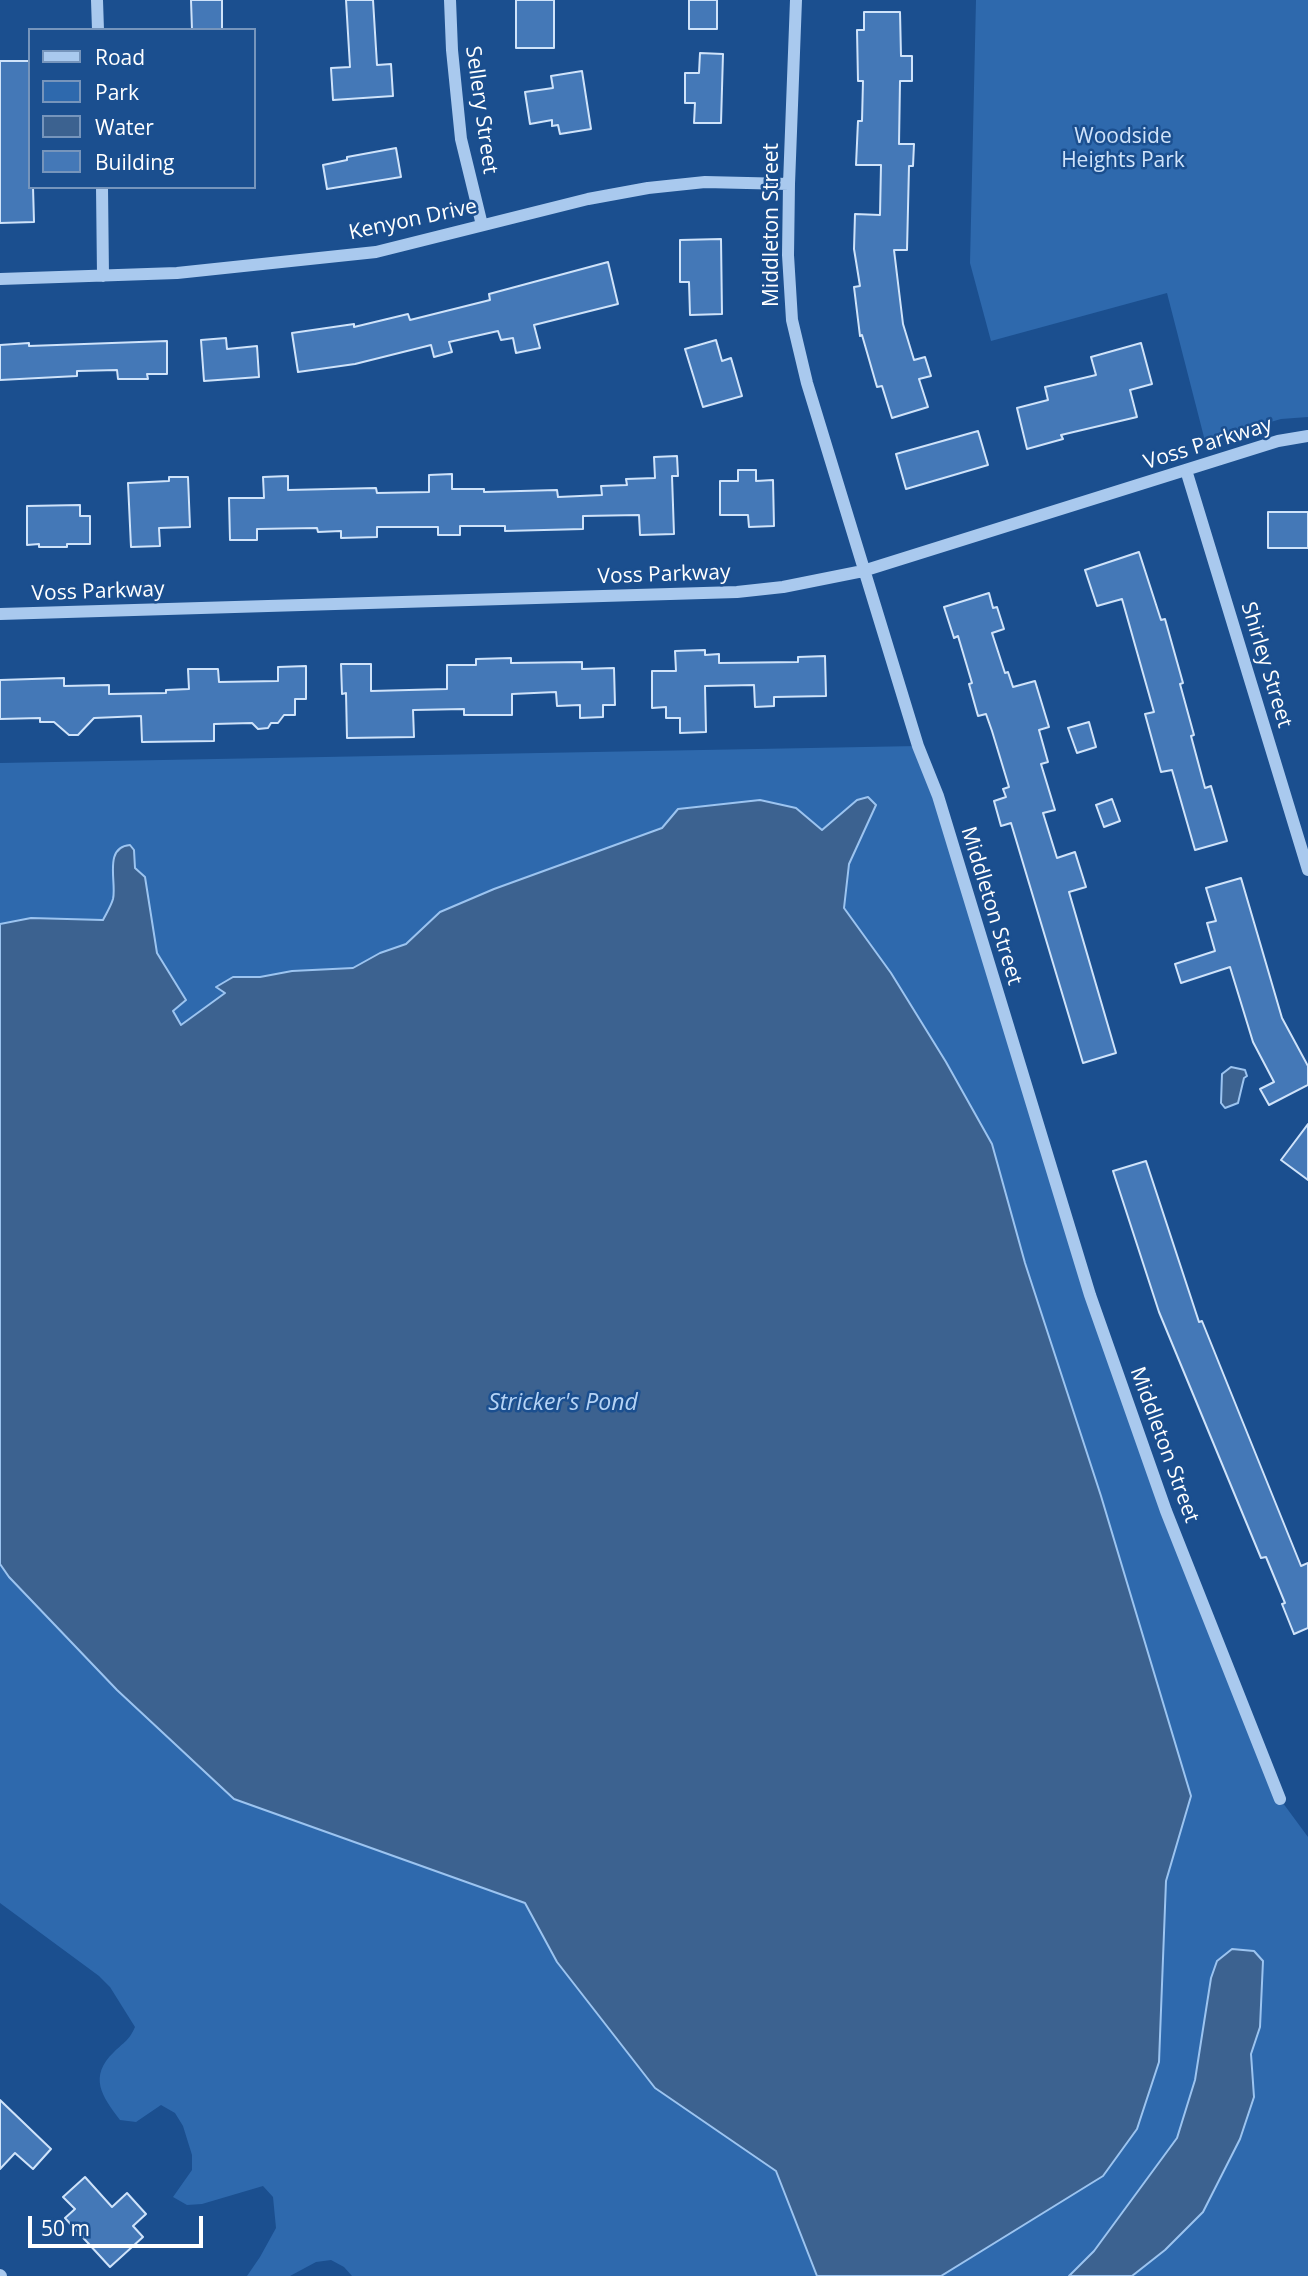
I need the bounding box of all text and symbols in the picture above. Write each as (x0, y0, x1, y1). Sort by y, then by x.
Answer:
legend (28, 28, 256, 189)
text: Road (95, 43, 145, 71)
street label: Sellery Street (460, 44, 502, 176)
text: Park (95, 78, 139, 106)
text: Water (95, 113, 154, 141)
park label: Woodside Heights Park (1061, 124, 1185, 174)
street label: Middleton Street (759, 143, 785, 307)
text: Building (95, 148, 174, 176)
street label: Kenyon Drive (347, 194, 479, 246)
street label: Voss Parkway (1141, 413, 1275, 475)
street label: Voss Parkway (597, 560, 731, 590)
street label: Voss Parkway (31, 577, 165, 607)
street label: Shirley Street (1235, 599, 1297, 731)
street label: Middleton Street (955, 824, 1027, 988)
street label: Middleton Street (1124, 1364, 1204, 1526)
water label: Stricker's Pond (488, 1389, 638, 1417)
scale bar (32, 2202, 206, 2246)
text: 50 m (41, 2214, 90, 2242)

